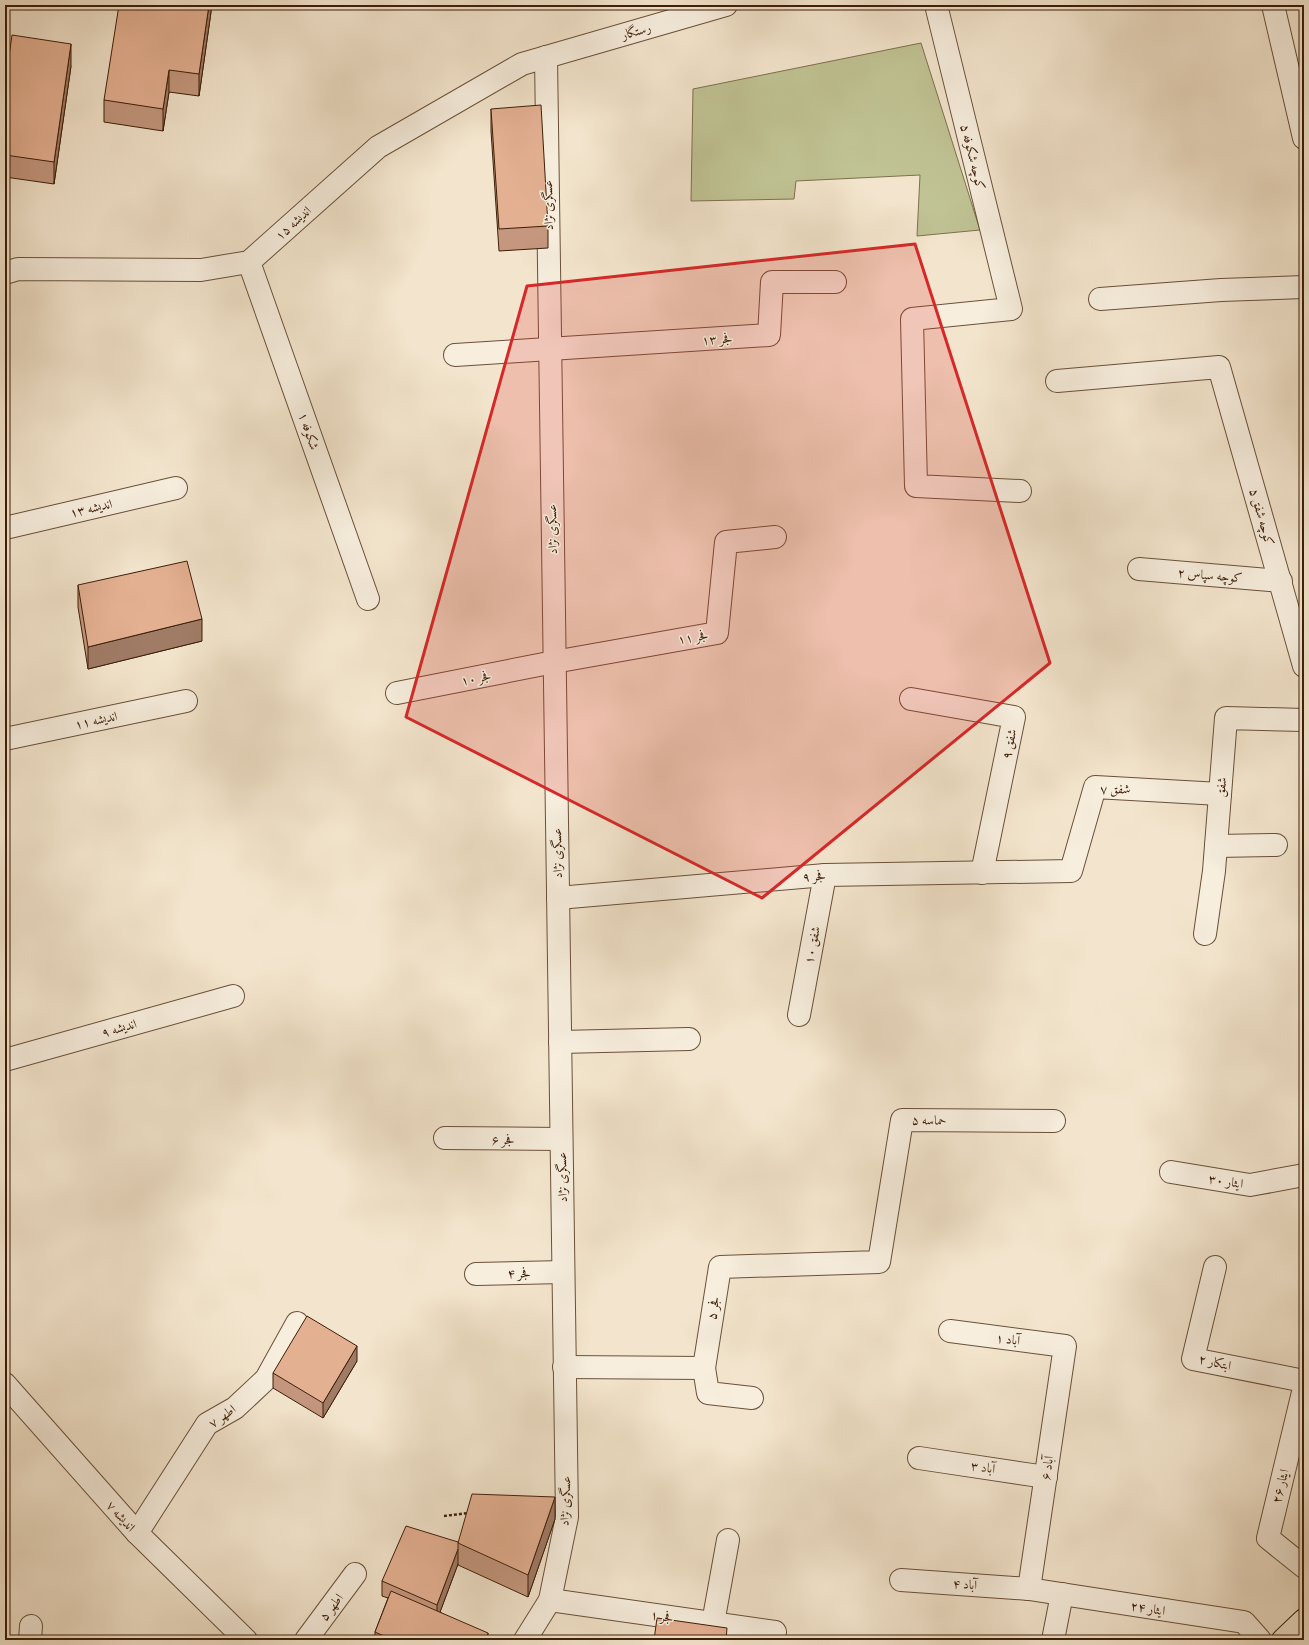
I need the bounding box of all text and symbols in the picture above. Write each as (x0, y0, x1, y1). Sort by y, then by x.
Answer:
street label: رستگار (617, 19, 653, 44)
street label: کوچه شکوفه ۵ (957, 122, 989, 192)
street label: عسگری نژاد (539, 180, 557, 230)
street label: اندیشه ۱۵ (271, 202, 315, 244)
street label: فجر ۱۳ (701, 329, 733, 349)
street label: شکوفه ۱ (295, 410, 323, 452)
street label: کوچه شفق ۵ (1246, 486, 1278, 548)
street label: اندیشه ١٣ (68, 495, 114, 521)
street label: عسگری نژاد (543, 504, 561, 554)
street label: کوچه سپاس ۲ (1177, 564, 1243, 587)
street label: فجر ۱۱ (676, 626, 710, 648)
street label: فجر ۱۰ (459, 667, 493, 689)
street label: اندیشه ۱۱ (73, 707, 119, 733)
street label: شفق ۹ (998, 727, 1020, 761)
street label: شفق (1212, 776, 1230, 798)
street label: شفق ۷ (1100, 780, 1130, 798)
street label: عسگری نژاد (548, 828, 566, 878)
street label: فجر ۹ (802, 867, 826, 885)
street label: شفق ۱۰ (800, 925, 824, 965)
street label: اندیشه ۹ (100, 1015, 139, 1041)
street label: حماسه ۵ (911, 1111, 947, 1129)
street label: فجر ۶ (491, 1131, 515, 1148)
street label: عسگری نژاد (553, 1152, 571, 1202)
street label: ایثار ۳۰ (1207, 1170, 1245, 1192)
street label: فجر ۴ (507, 1264, 531, 1282)
street label: فجر ۵ (703, 1295, 723, 1321)
street label: آباد ۱ (995, 1329, 1022, 1349)
street label: ابتکار ۲ (1197, 1350, 1233, 1374)
street label: اطهر ۷ (205, 1400, 239, 1432)
street label: آباد ۶ (1037, 1454, 1057, 1481)
street label: آباد ۳ (970, 1457, 997, 1477)
street label: ایثار ۲۶ (1268, 1467, 1293, 1505)
street label: عسگری نژاد (556, 1475, 574, 1527)
street label: اندیشه ۷ (103, 1497, 139, 1535)
street label: آباد ۴ (952, 1575, 979, 1593)
street label: اطهر ۵ (315, 1590, 347, 1624)
street label: ایثار ۲۴ (1129, 1597, 1167, 1619)
street label: فجر ۱ (649, 1606, 675, 1626)

